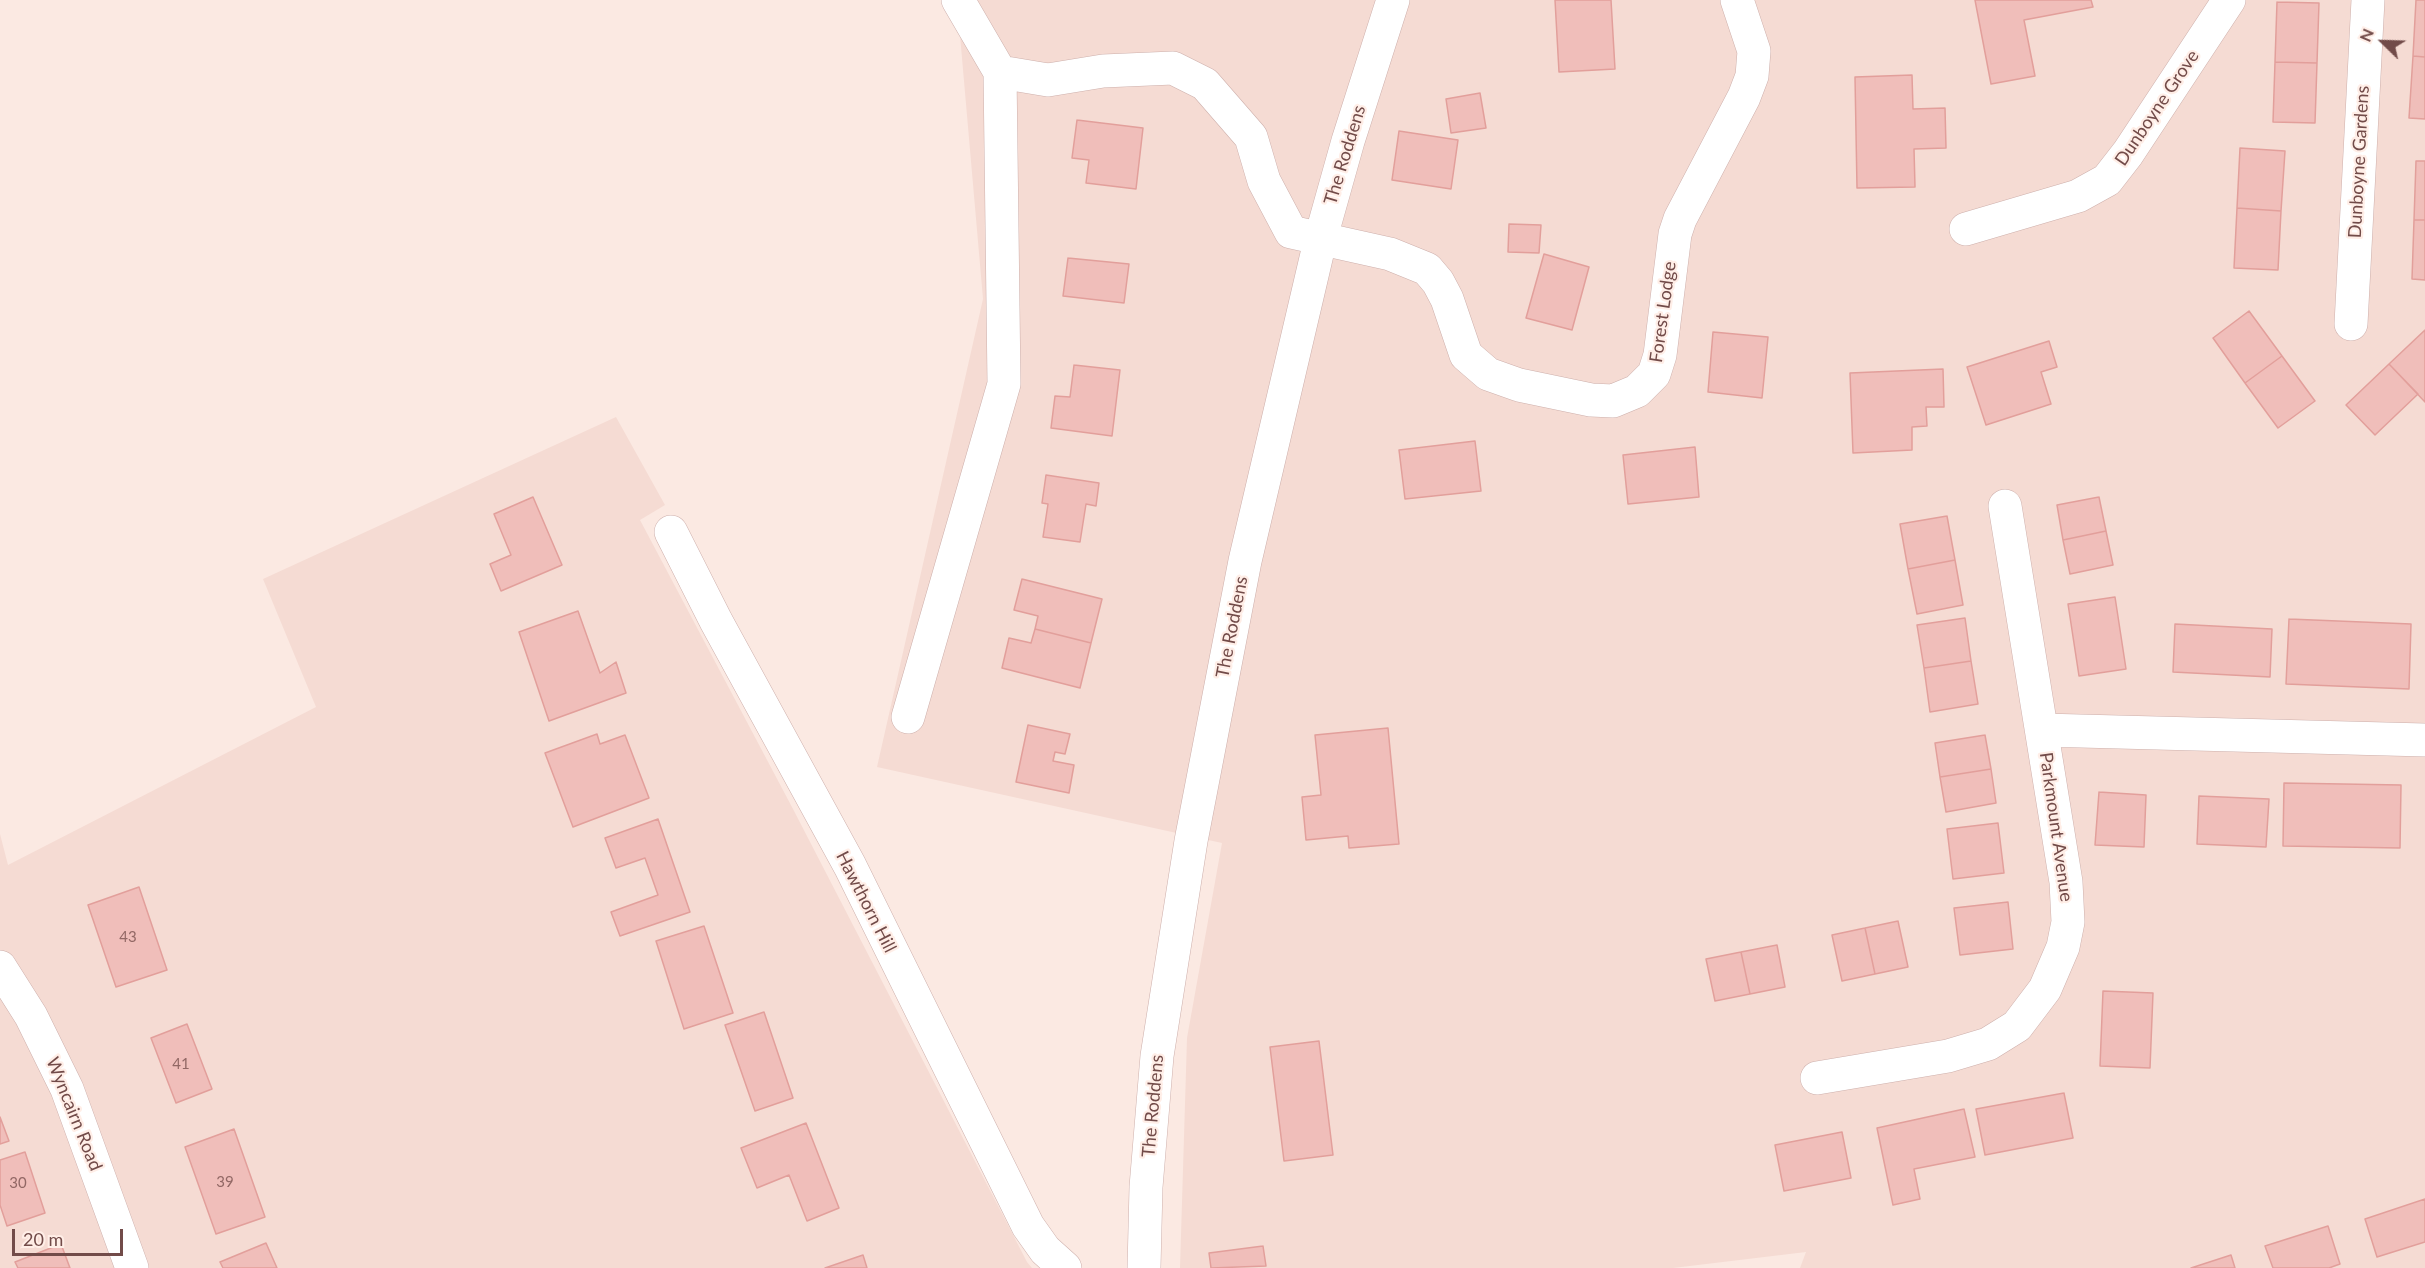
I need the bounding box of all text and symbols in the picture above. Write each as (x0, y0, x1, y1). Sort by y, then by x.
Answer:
north arrow (2353, 12, 2413, 72)
text: N (2355, 25, 2377, 44)
street label: Dunboyne Grove (2110, 46, 2204, 170)
street label: Dunboyne Gardens (2344, 85, 2374, 239)
street label: The Roddens (1320, 103, 1370, 207)
street label: Forest Lodge (1645, 260, 1681, 364)
street label: The Roddens (1212, 574, 1252, 680)
street label: Parkmount Avenue (2035, 751, 2077, 903)
street label: Hawthorn Hill (831, 848, 901, 956)
house number: 43 (119, 928, 137, 946)
street label: Wyncairn Road (41, 1054, 107, 1174)
street label: The Roddens (1138, 1054, 1168, 1158)
house number: 41 (172, 1055, 190, 1073)
house number: 39 (216, 1173, 234, 1191)
house number: 30 (9, 1174, 27, 1192)
scale bar (15, 1217, 126, 1255)
text: 20 m (23, 1228, 63, 1250)

